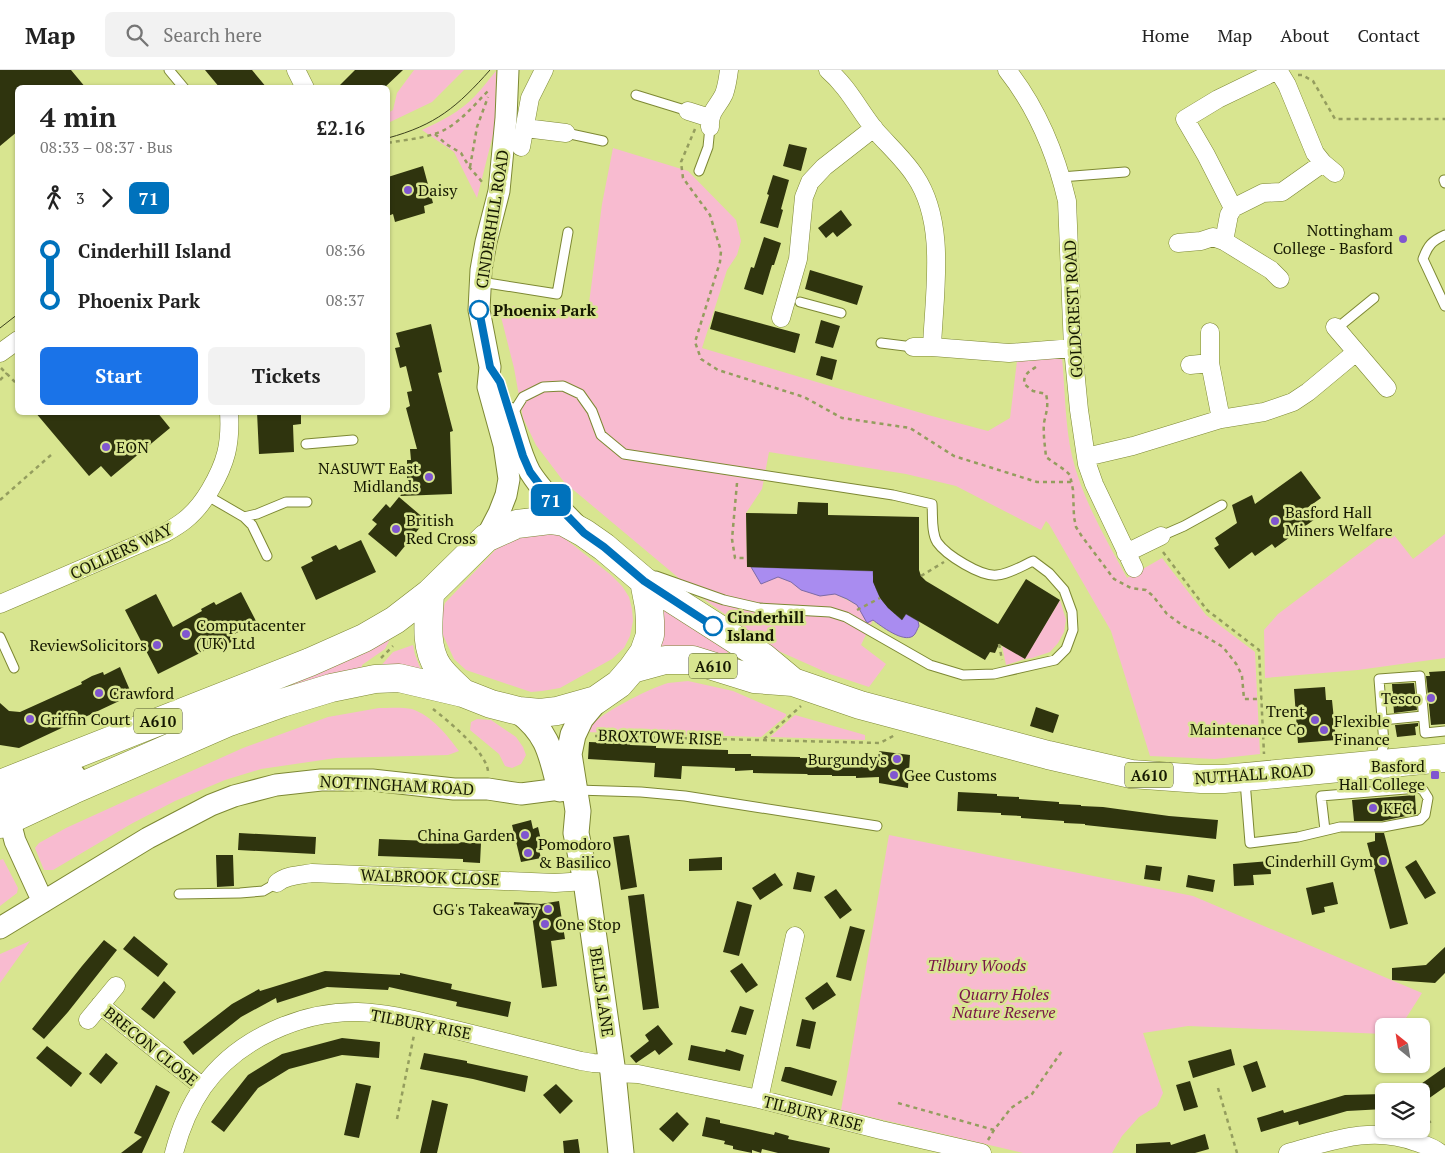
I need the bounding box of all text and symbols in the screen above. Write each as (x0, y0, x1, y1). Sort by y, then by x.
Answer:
search box (105, 12, 455, 57)
text: Map (25, 19, 75, 51)
icon: search (123, 21, 151, 49)
text: Search here (163, 22, 262, 47)
text: Home (1142, 23, 1189, 47)
text: Map (1217, 23, 1252, 47)
text: About (1280, 23, 1329, 47)
text: Contact (1357, 23, 1420, 47)
text: 4 min (40, 98, 117, 135)
text: £2.16 (316, 115, 365, 140)
text: 08:33 – 08:37 · Bus (40, 136, 173, 158)
street label: CINDERHILL ROAD (470, 148, 514, 290)
place label: Daisy (418, 179, 458, 201)
icon: walk (40, 184, 68, 212)
icon: forward (93, 184, 121, 212)
marker: Daisy (402, 184, 414, 196)
text: 71 (139, 186, 159, 210)
text: 3 (76, 187, 85, 209)
place label: Nottingham College - Basford (1273, 219, 1393, 259)
marker: Nottingham College - Basford (1397, 233, 1409, 245)
text: Cinderhill Island (78, 238, 231, 263)
text: 08:36 (326, 239, 365, 261)
street label: GOLDCREST ROAD (1058, 239, 1088, 379)
text: Phoenix Park (78, 288, 200, 313)
text: 08:37 (326, 289, 365, 311)
place label: Phoenix Park (493, 299, 596, 321)
marker: Phoenix Park (469, 300, 489, 320)
button: Start (40, 347, 198, 405)
button: Tickets (208, 347, 365, 405)
place label: EON (116, 436, 149, 458)
marker: EON (100, 441, 112, 453)
place label: NASUWT East Midlands (318, 457, 419, 497)
marker: NASUWT East Midlands (423, 471, 435, 483)
line badge: 71 (528, 484, 574, 516)
text: 71 (541, 488, 561, 512)
place label: Basford Hall Miners Welfare (1285, 501, 1393, 541)
place label: British Red Cross (406, 509, 476, 549)
marker: Basford Hall Miners Welfare (1269, 515, 1281, 527)
street label: COLLIERS WAY (66, 517, 176, 584)
marker: British Red Cross (390, 523, 402, 535)
place label: Cinderhill Island (727, 606, 804, 646)
place label: Computacenter (UK) Ltd (196, 614, 307, 654)
marker: Cinderhill Island (703, 616, 723, 636)
marker: Computacenter (UK) Ltd (180, 628, 192, 640)
place label: ReviewSolicitors (30, 634, 147, 656)
marker: ReviewSolicitors (151, 639, 163, 651)
road number: A610 (689, 654, 737, 678)
place label: Crawford (109, 682, 174, 704)
marker: Crawford (93, 687, 105, 699)
place label: Tesco (1381, 687, 1421, 709)
marker: Tesco (1425, 692, 1437, 704)
place label: Trent Maintenance Co (1190, 700, 1305, 740)
place label: Griffin Court (40, 708, 131, 730)
road number: A610 (134, 708, 182, 734)
place label: Flexible Finance (1334, 710, 1390, 750)
marker: Griffin Court (24, 713, 36, 725)
marker: Trent Maintenance Co (1309, 714, 1321, 726)
street label: BROXTOWE RISE (598, 724, 722, 750)
marker: Flexible Finance (1318, 724, 1330, 736)
place label: Burgundy's (808, 748, 887, 770)
marker: Burgundy's (891, 753, 903, 765)
place label: Basford Hall College (1339, 755, 1425, 795)
street label: NUTHALL ROAD (1194, 759, 1314, 789)
road number: A610 (1125, 762, 1173, 788)
place label: Gee Customs (904, 764, 997, 786)
marker: Gee Customs (888, 769, 900, 781)
marker: Basford Hall College (1429, 769, 1441, 781)
street label: NOTTINGHAM ROAD (319, 770, 475, 800)
place label: KFC (1383, 797, 1412, 819)
marker: KFC (1367, 802, 1379, 814)
place label: China Garden (417, 824, 515, 846)
marker: China Garden (519, 829, 531, 841)
place label: Pomodoro & Basilico (538, 833, 611, 873)
marker: Pomodoro & Basilico (522, 847, 534, 859)
place label: Cinderhill Gym (1265, 850, 1373, 872)
marker: Cinderhill Gym (1377, 855, 1389, 867)
street label: WALBROOK CLOSE (360, 864, 500, 890)
place label: GG's Takeaway (433, 898, 539, 920)
marker: GG's Takeaway (542, 903, 554, 915)
place label: One Stop (555, 913, 621, 935)
marker: One Stop (539, 918, 551, 930)
street label: BELLS LANE (585, 946, 619, 1038)
park label: Tilbury Woods (927, 954, 1027, 976)
park label: Quarry Holes Nature Reserve (952, 983, 1055, 1023)
street label: BRECON CLOSE (99, 1001, 203, 1091)
street label: TILBURY RISE (369, 1003, 473, 1045)
north arrow (1375, 1018, 1430, 1072)
map controls (1375, 1018, 1430, 1138)
button: layers (1375, 1083, 1430, 1138)
street label: TILBURY RISE (761, 1090, 865, 1136)

